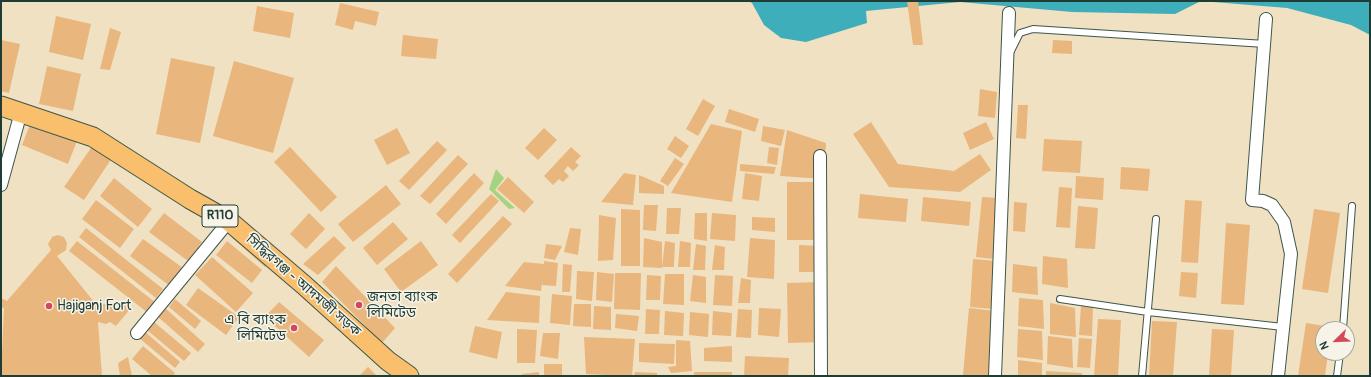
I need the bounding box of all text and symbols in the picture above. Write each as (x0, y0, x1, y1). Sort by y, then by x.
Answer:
road number: R110 (202, 205, 238, 227)
street label: সিদ্ধিরগঞ্জ - আদমজী সড়ক (242, 232, 364, 340)
place label: জনতা ব্যাংক লিমিটেড (367, 289, 437, 322)
place label: Hajiganj Fort (57, 298, 131, 314)
marker: জনতা ব্যাংক লিমিটেড (354, 300, 364, 310)
marker: Hajiganj Fort (44, 301, 54, 311)
place label: এ বি ব্যাংক লিমিটেড (224, 312, 286, 344)
north arrow (1315, 321, 1355, 361)
marker: এ বি ব্যাংক লিমিটেড (289, 323, 299, 333)
text: N (1317, 340, 1332, 351)

